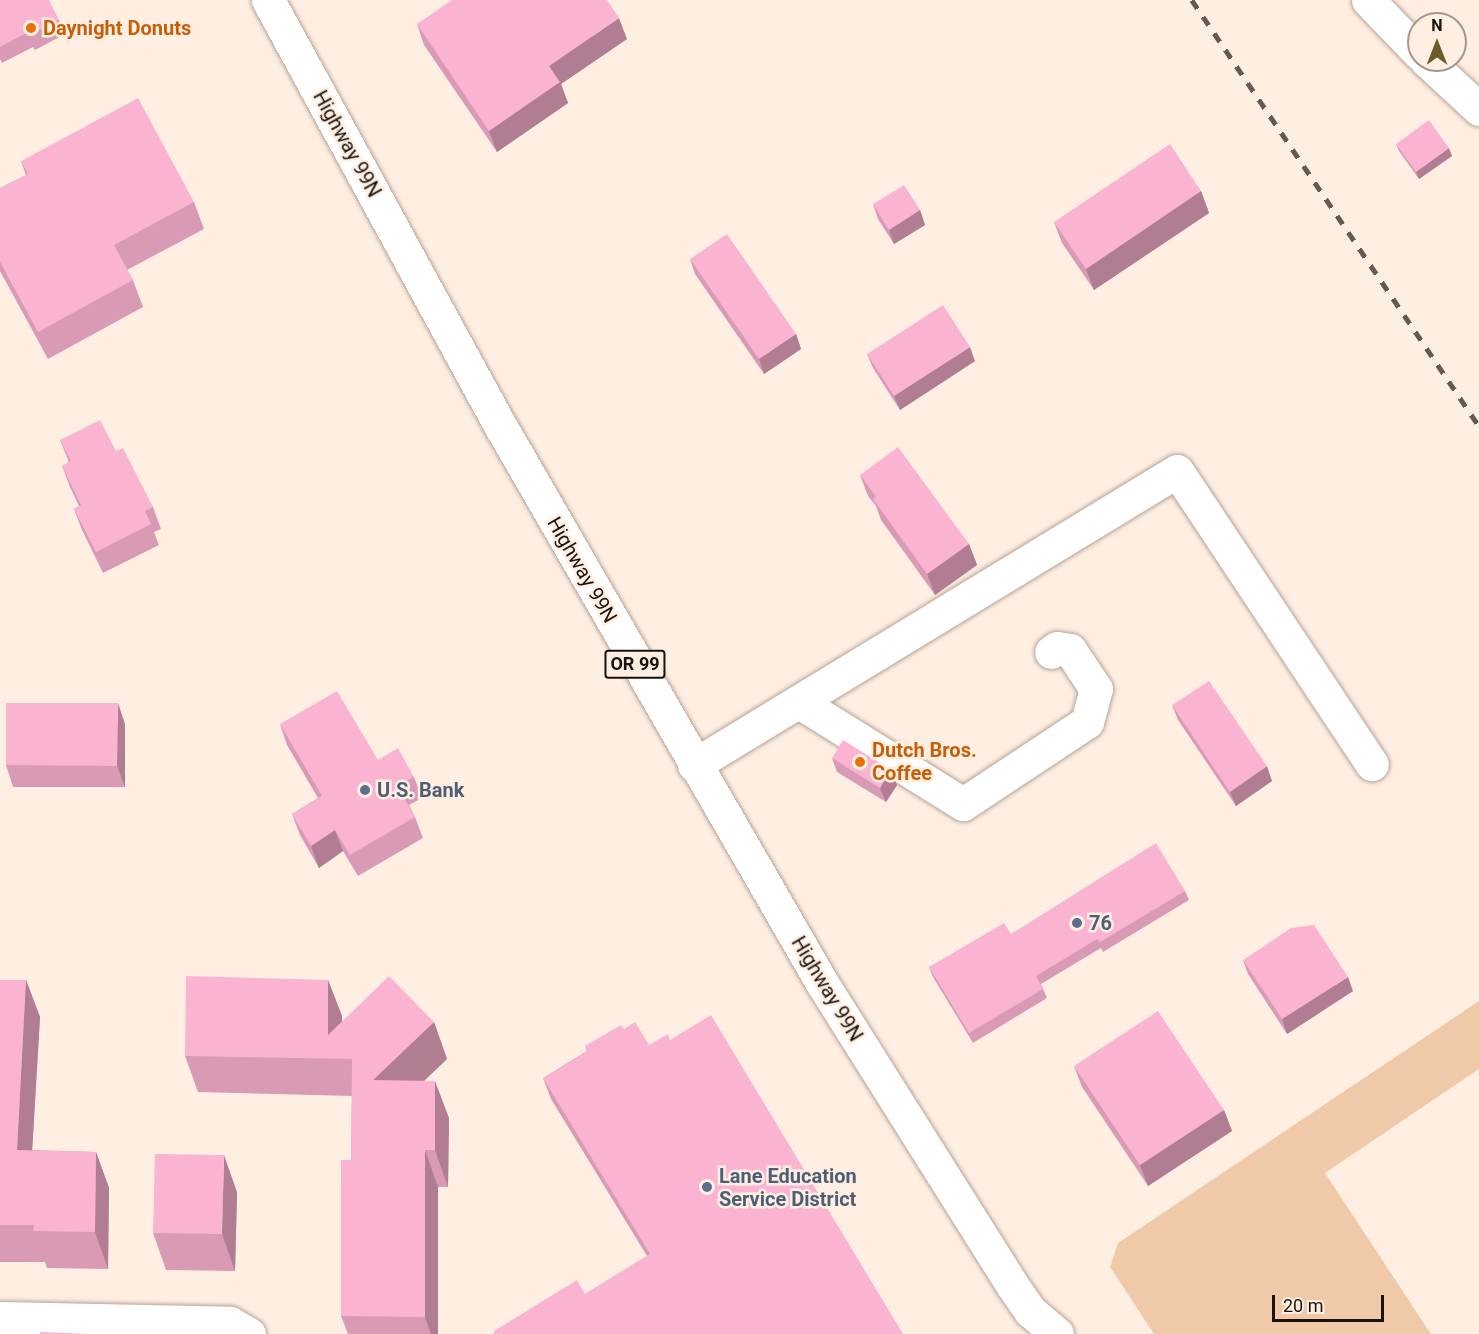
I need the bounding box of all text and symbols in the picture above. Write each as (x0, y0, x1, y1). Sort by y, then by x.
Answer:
north arrow (1407, 12, 1467, 72)
place label: Daynight Donuts (43, 16, 191, 40)
text: N (1431, 16, 1443, 35)
marker: Daynight Donuts (24, 21, 38, 35)
street label: Highway 99N (308, 86, 386, 202)
street label: Highway 99N (542, 513, 622, 627)
road number: OR 99 (604, 649, 666, 679)
place label: Dutch Bros. Coffee (872, 738, 977, 785)
marker: Dutch Bros. Coffee (853, 755, 867, 769)
place label: U.S. Bank (377, 778, 464, 802)
marker: U.S. Bank (358, 783, 372, 797)
place label: 76 (1089, 911, 1112, 935)
marker: 76 (1070, 916, 1084, 930)
street label: Highway 99N (786, 932, 868, 1046)
place label: Lane Education Service District (719, 1164, 857, 1211)
marker: Lane Education Service District (700, 1180, 714, 1194)
scale bar (1275, 1283, 1388, 1321)
text: 20 m (1283, 1295, 1323, 1316)

